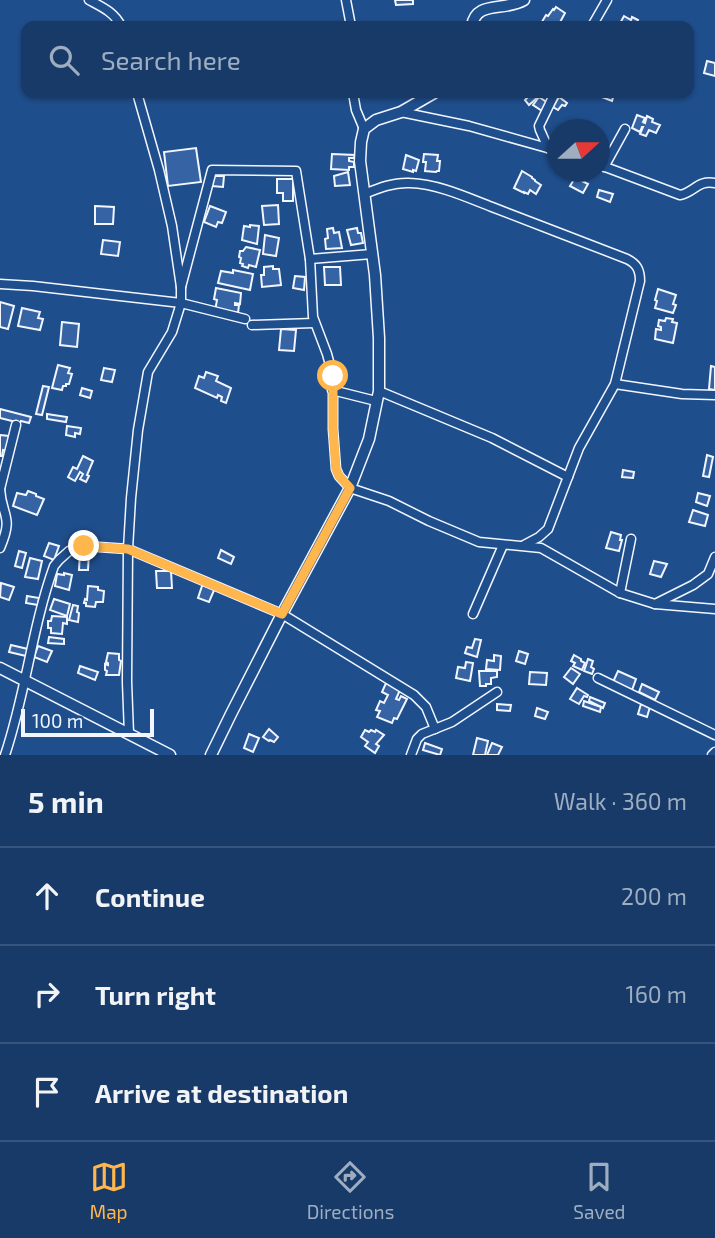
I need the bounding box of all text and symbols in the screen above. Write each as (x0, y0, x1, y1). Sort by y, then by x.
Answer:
search box (21, 21, 694, 98)
icon: search (45, 41, 83, 79)
text: Search here (101, 44, 241, 75)
north arrow (547, 119, 610, 182)
route start (317, 360, 348, 391)
route end (68, 530, 99, 561)
scale bar (21, 706, 154, 738)
text: 100 m (32, 709, 83, 732)
text: 5 min (28, 783, 104, 819)
text: Walk · 360 m (554, 787, 687, 815)
icon: ahead (28, 877, 66, 915)
text: Continue (95, 881, 205, 912)
text: 200 m (621, 882, 687, 910)
icon: right (28, 975, 66, 1013)
text: Turn right (95, 979, 216, 1010)
text: 160 m (626, 980, 687, 1008)
icon: arrive (28, 1073, 66, 1111)
text: Arrive at destination (95, 1077, 348, 1108)
tab: Map (90, 1158, 128, 1223)
tab: Directions (307, 1158, 394, 1223)
tab: Saved (573, 1158, 625, 1223)

